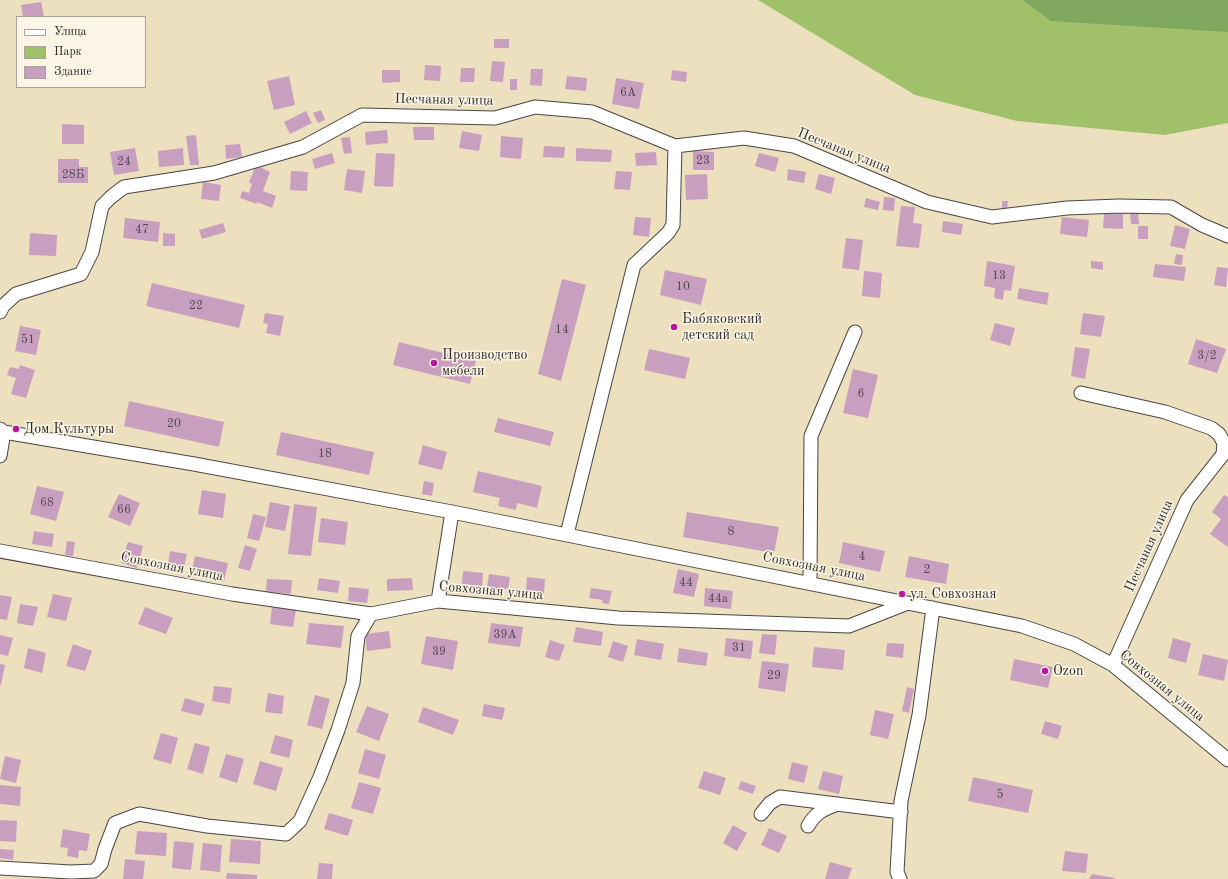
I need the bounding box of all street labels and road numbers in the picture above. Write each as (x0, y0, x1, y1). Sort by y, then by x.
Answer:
street label: Песчаная улица (394, 91, 494, 109)
street label: Песчаная улица (795, 125, 893, 177)
street label: Песчаная улица (1121, 497, 1177, 595)
street label: Совхозная улица (119, 549, 225, 585)
street label: Совхозная улица (761, 549, 867, 585)
street label: Совхозная улица (438, 578, 544, 604)
street label: Совхозная улица (1116, 647, 1208, 725)

